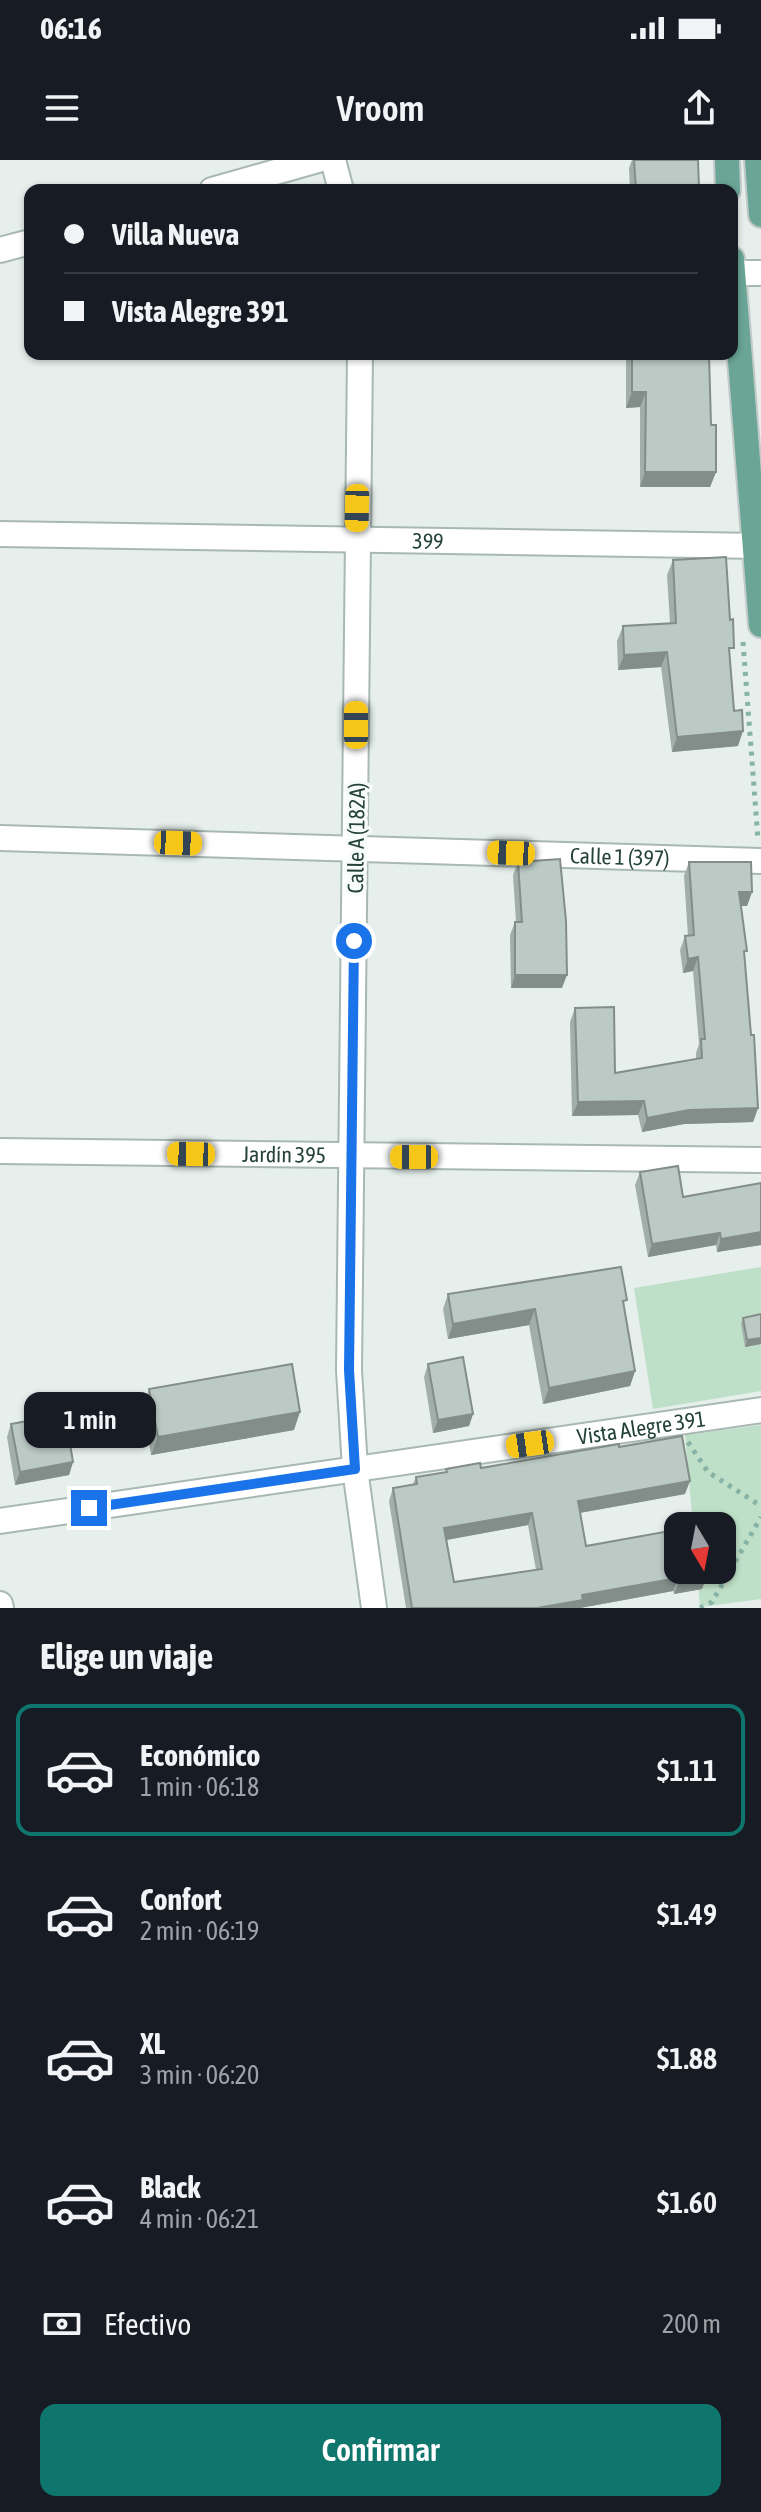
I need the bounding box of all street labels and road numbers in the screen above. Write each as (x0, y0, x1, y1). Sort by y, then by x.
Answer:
street label: 399 (412, 528, 444, 554)
street label: Calle A (182A) (342, 782, 370, 894)
street label: Calle 1 (397) (570, 842, 670, 871)
street label: Jardín 395 (242, 1141, 326, 1168)
street label: Vista Alegre 391 (575, 1405, 707, 1450)

